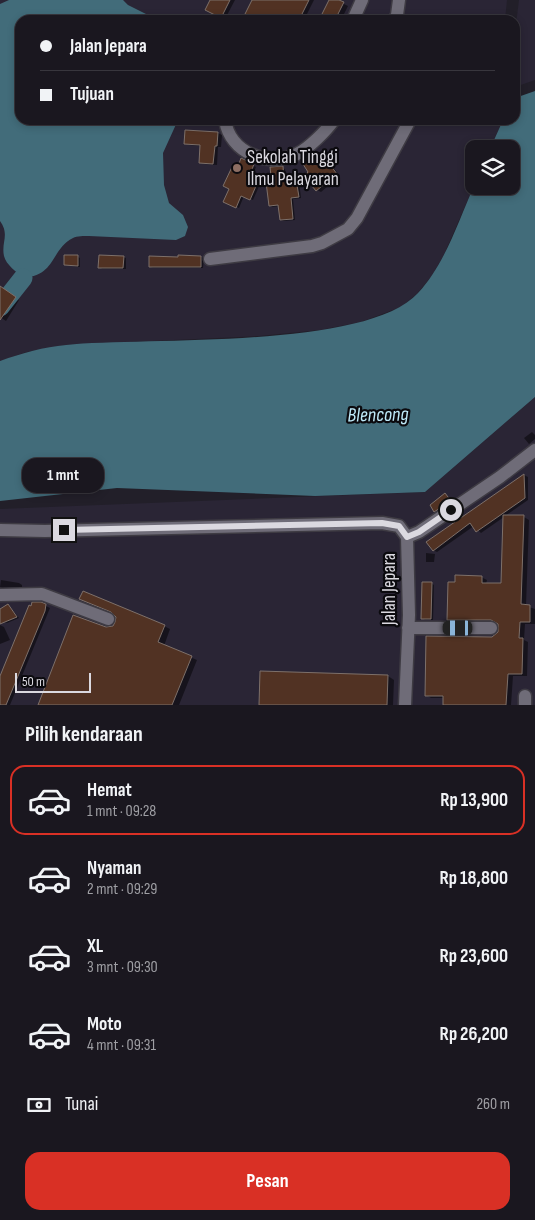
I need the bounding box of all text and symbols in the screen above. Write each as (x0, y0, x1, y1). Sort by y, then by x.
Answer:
text: Jalan Jepara (70, 35, 147, 58)
text: Tujuan (70, 83, 114, 106)
map controls (465, 140, 520, 195)
button: layers (465, 140, 520, 195)
place label: Sekolah Tinggi Ilmu Pelayaran (247, 146, 339, 191)
marker: Sekolah Tinggi Ilmu Pelayaran (231, 162, 243, 174)
water label: Blencong (347, 402, 409, 428)
callout: 1 mnt (23, 458, 105, 492)
text: 1 mnt (47, 466, 79, 485)
route start (440, 499, 462, 521)
route end (53, 519, 75, 541)
street label: Jalan Jepara (378, 553, 401, 626)
car (443, 621, 473, 636)
scale bar (15, 670, 91, 693)
text: 50 m (22, 673, 45, 690)
text: Pilih kendaraan (25, 721, 143, 748)
icon: car (27, 778, 72, 823)
text: Hemat (87, 779, 132, 802)
text: Rp 13,900 (440, 789, 508, 812)
text: 1 mnt · 09:28 (87, 802, 156, 821)
icon: car (27, 856, 72, 901)
text: Nyaman (87, 857, 141, 880)
text: Rp 18,800 (439, 867, 508, 890)
text: 2 mnt · 09:29 (87, 880, 157, 899)
icon: car (27, 934, 72, 979)
text: XL (87, 935, 103, 958)
text: Rp 23,600 (439, 945, 508, 968)
text: 3 mnt · 09:30 (87, 958, 158, 977)
icon: car (27, 1012, 72, 1057)
text: Moto (87, 1013, 122, 1036)
text: Rp 26,200 (440, 1023, 508, 1046)
text: 4 mnt · 09:31 (87, 1036, 156, 1055)
icon: cash (25, 1091, 53, 1119)
text: Tunai (65, 1093, 98, 1116)
text: 260 m (476, 1095, 510, 1114)
button: Pesan (25, 1152, 510, 1210)

